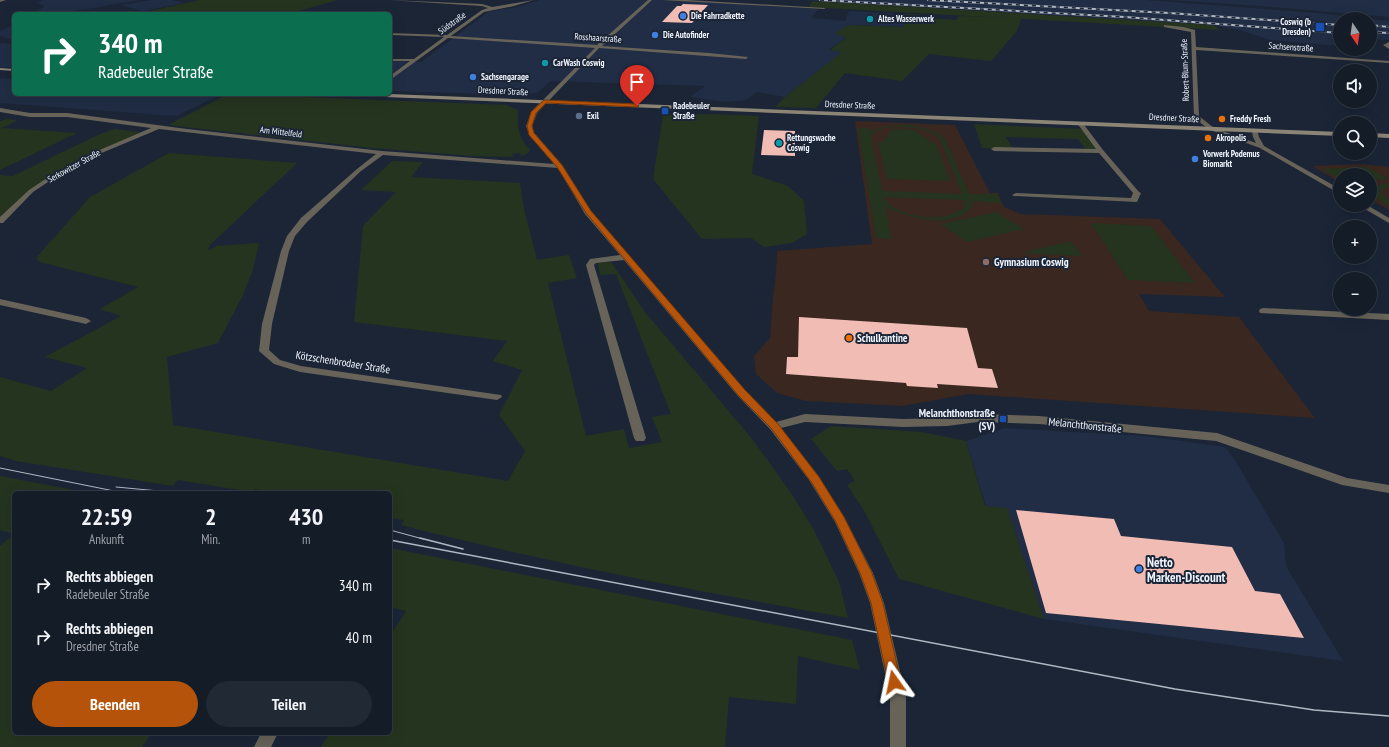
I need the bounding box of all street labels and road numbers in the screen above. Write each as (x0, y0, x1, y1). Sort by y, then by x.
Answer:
street label: Südstraße (436, 9, 468, 36)
street label: Rosshaarstraße (574, 30, 622, 45)
street label: Robert-Blum-Straße (1178, 38, 1191, 101)
street label: Sachsenstraße (1268, 39, 1314, 54)
street label: Dresdner Straße (478, 84, 529, 97)
street label: Dresdner Straße (825, 98, 876, 111)
street label: Dresdner Straße (1149, 111, 1200, 124)
street label: Am Mittelfeld (259, 123, 303, 140)
street label: Serkowitzer Straße (45, 146, 102, 185)
street label: Kötzschenbrodaer Straße (295, 348, 392, 376)
street label: Melanchthonstraße (1048, 414, 1123, 436)

